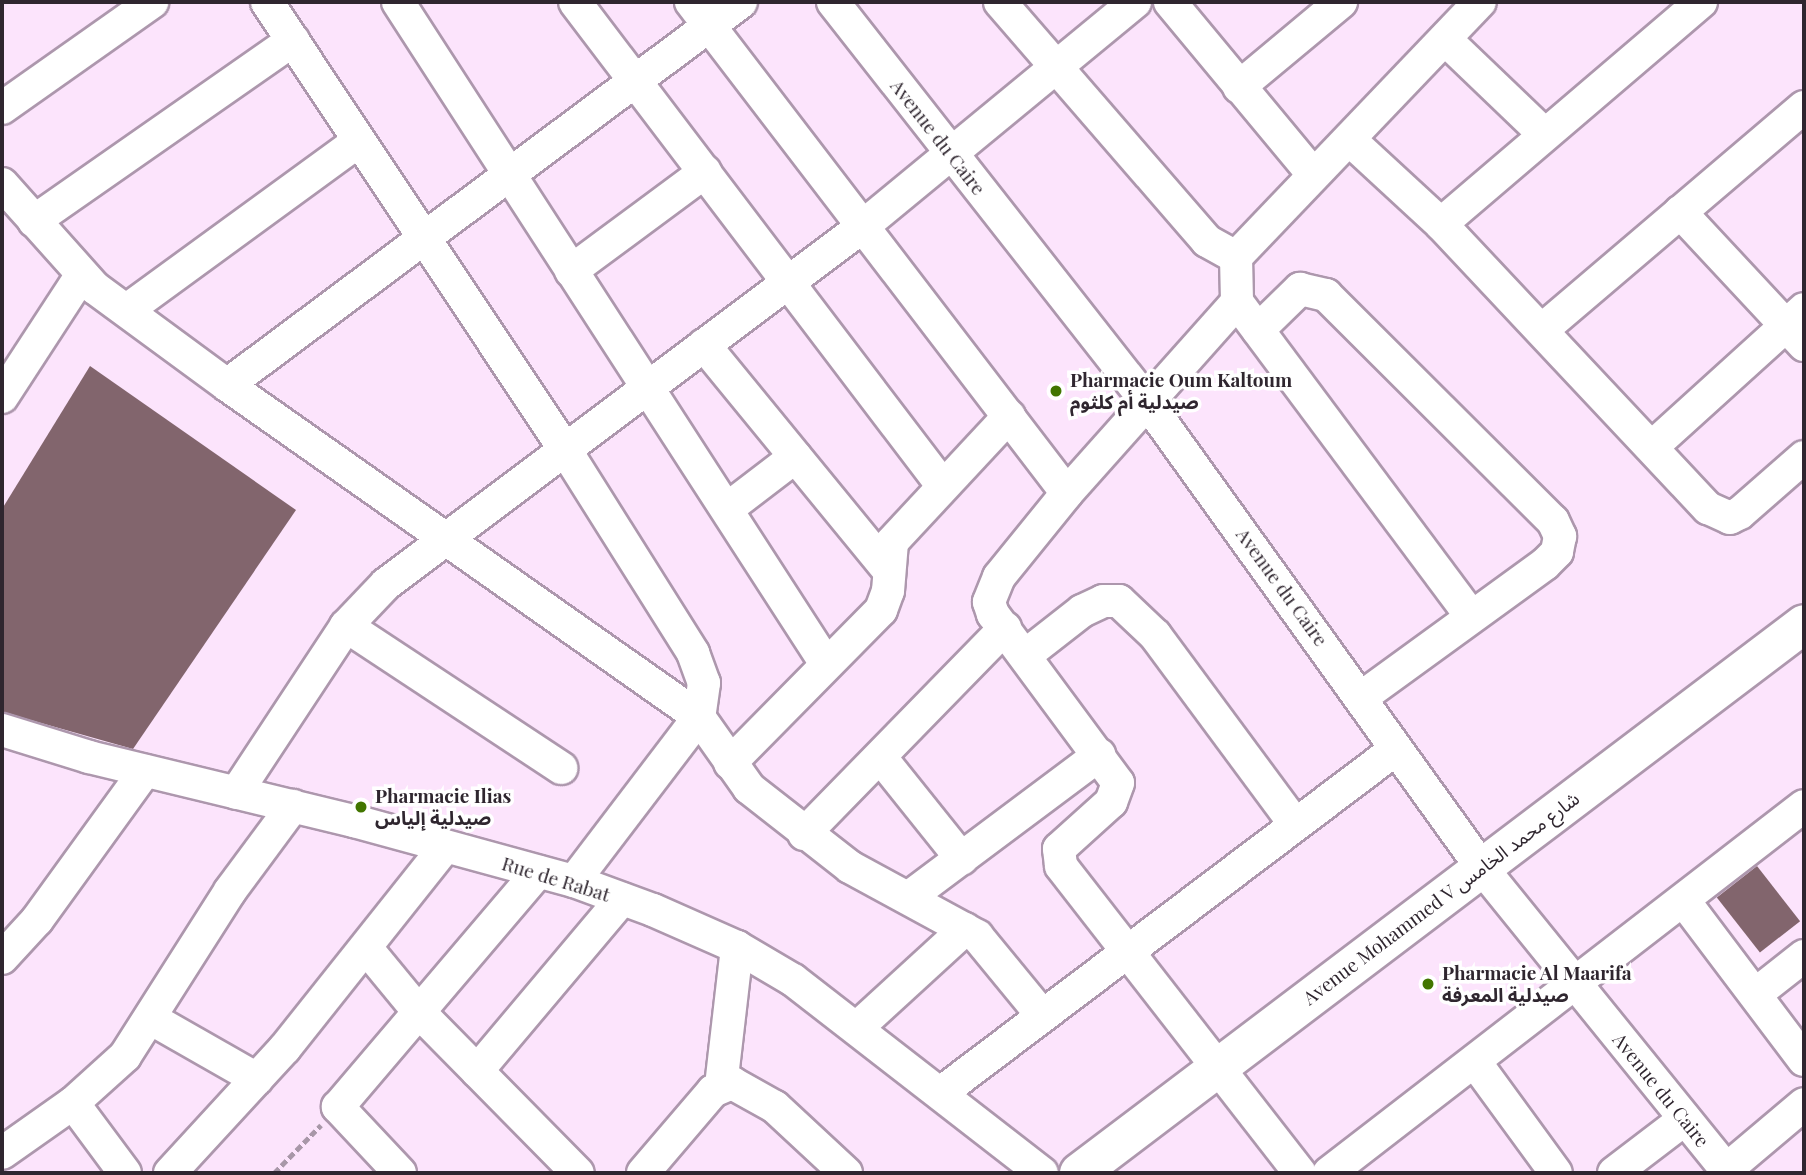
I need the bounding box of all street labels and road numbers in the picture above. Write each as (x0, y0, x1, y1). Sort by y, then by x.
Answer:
street label: Avenue du Caire (886, 75, 990, 199)
street label: Avenue du Caire (1232, 524, 1332, 650)
street label: Avenue Mohammed V شارع محمد الخامس (1298, 786, 1584, 1010)
street label: Rue de Rabat (499, 852, 613, 906)
street label: Avenue du Caire (1608, 1028, 1714, 1152)

